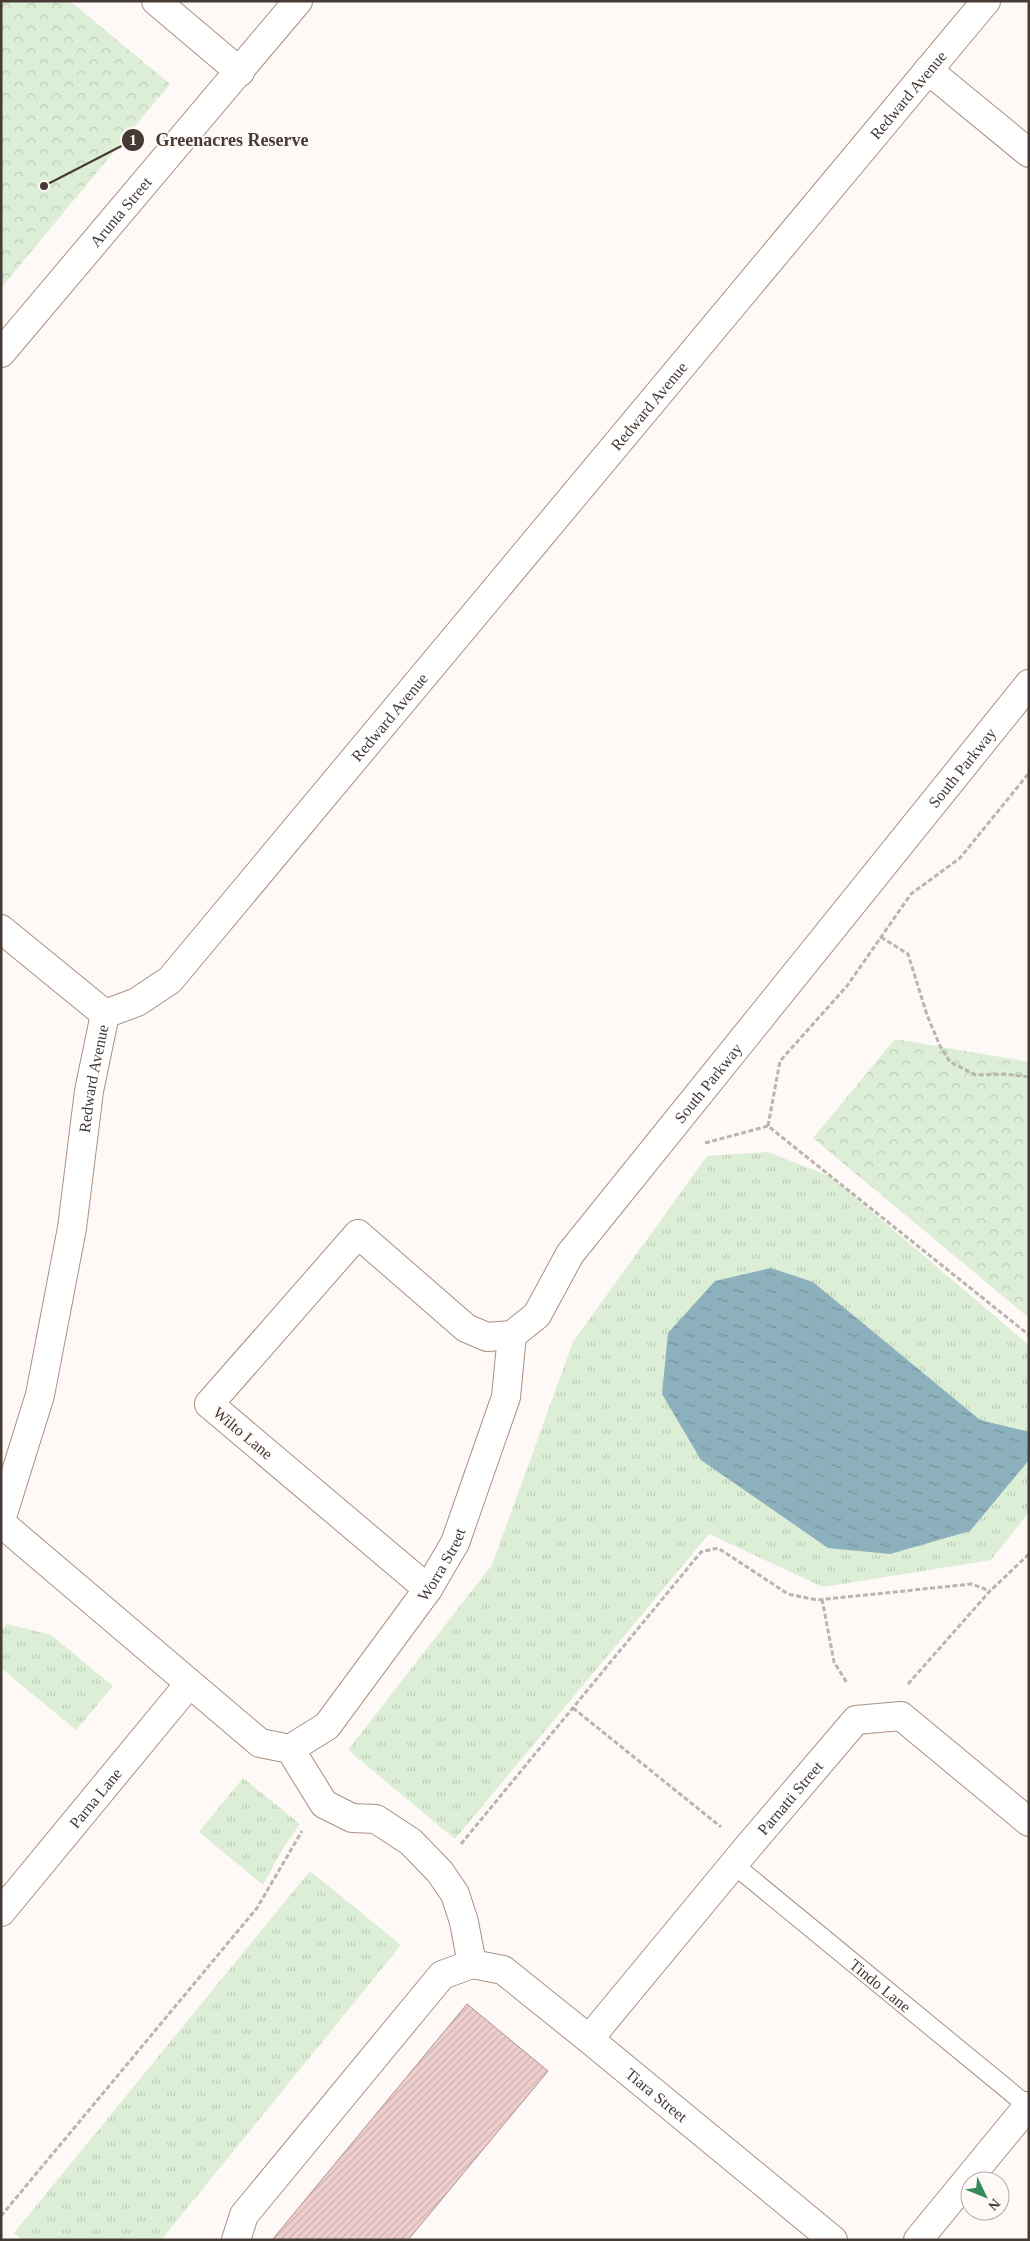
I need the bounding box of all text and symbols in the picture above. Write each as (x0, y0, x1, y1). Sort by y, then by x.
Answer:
street label: Redward Avenue (866, 47, 949, 142)
callout: Greenacres Reserve (121, 124, 319, 157)
text: Greenacres Reserve (156, 130, 308, 150)
text: 1 (129, 132, 137, 148)
street label: Arunta Street (86, 173, 155, 250)
street label: Redward Avenue (607, 358, 690, 453)
street label: Redward Avenue (348, 669, 431, 764)
street label: South Parkway (925, 724, 1000, 811)
street label: Redward Avenue (75, 1023, 111, 1134)
street label: South Parkway (671, 1040, 746, 1126)
street label: Wilto Lane (210, 1403, 276, 1463)
street label: Worra Street (414, 1525, 468, 1604)
street label: Parnatti Street (754, 1757, 826, 1838)
street label: Parna Lane (66, 1764, 125, 1831)
street label: Tindo Lane (847, 1955, 914, 2015)
street label: Tiara Street (623, 2065, 691, 2125)
north arrow (960, 2171, 1010, 2221)
text: N (985, 2196, 1003, 2213)

